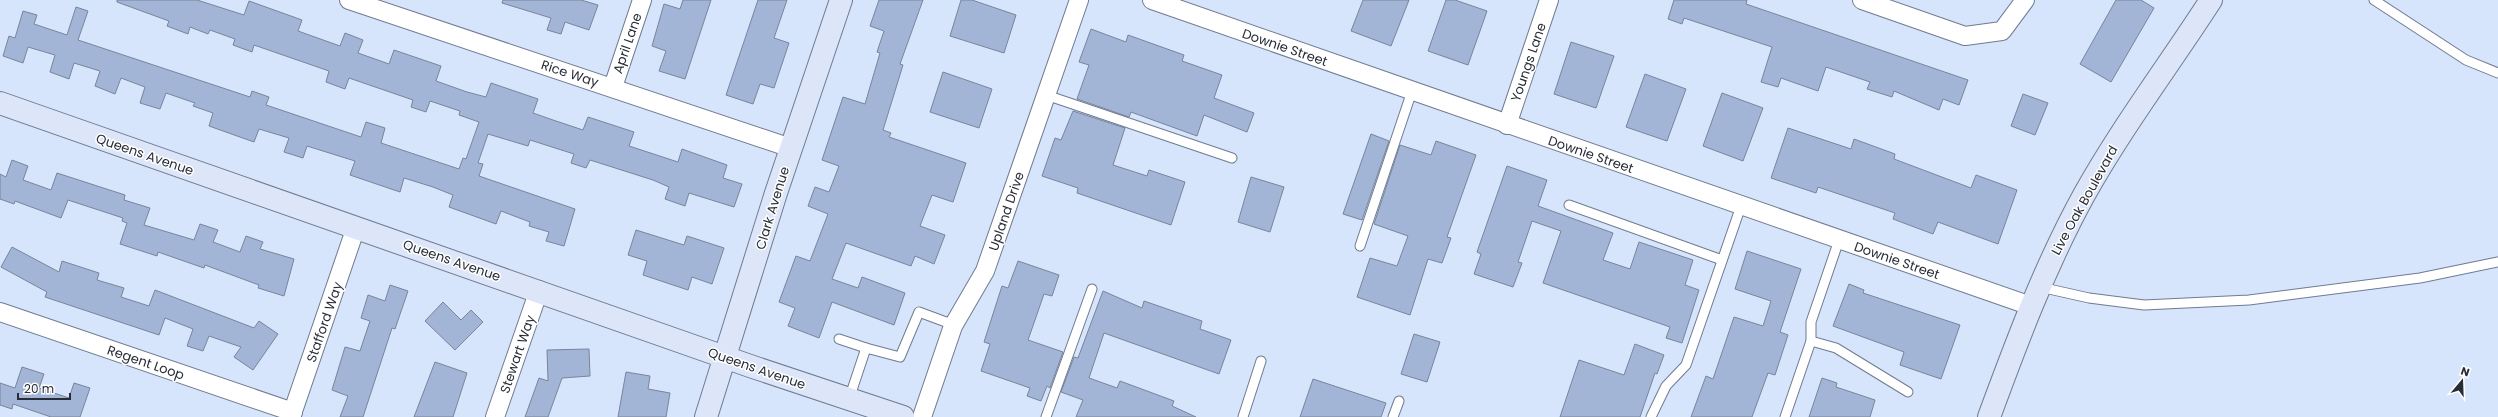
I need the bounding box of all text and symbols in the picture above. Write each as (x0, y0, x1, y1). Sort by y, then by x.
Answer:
street label: April Lane (608, 10, 647, 76)
street label: Youngs Lane (1506, 20, 1551, 104)
street label: Downie Street (1240, 24, 1330, 71)
street label: Rice Way (539, 55, 602, 92)
street label: Queens Avenue (93, 129, 196, 180)
street label: Downie Street (1546, 131, 1636, 178)
street label: Live Oak Boulevard (2046, 142, 2122, 258)
street label: Clark Avenue (751, 164, 794, 252)
street label: Upland Drive (984, 169, 1029, 253)
street label: Queens Avenue (400, 235, 503, 286)
street label: Downie Street (1852, 237, 1942, 284)
street label: Stafford Way (302, 279, 347, 365)
street label: Stewart Way (495, 312, 540, 396)
street label: Regent Loop (105, 340, 187, 385)
street label: Queens Avenue (705, 343, 808, 394)
north arrow (2442, 361, 2482, 401)
text: N (2459, 363, 2472, 380)
scale bar (18, 375, 70, 401)
text: 20 m (24, 380, 54, 397)

